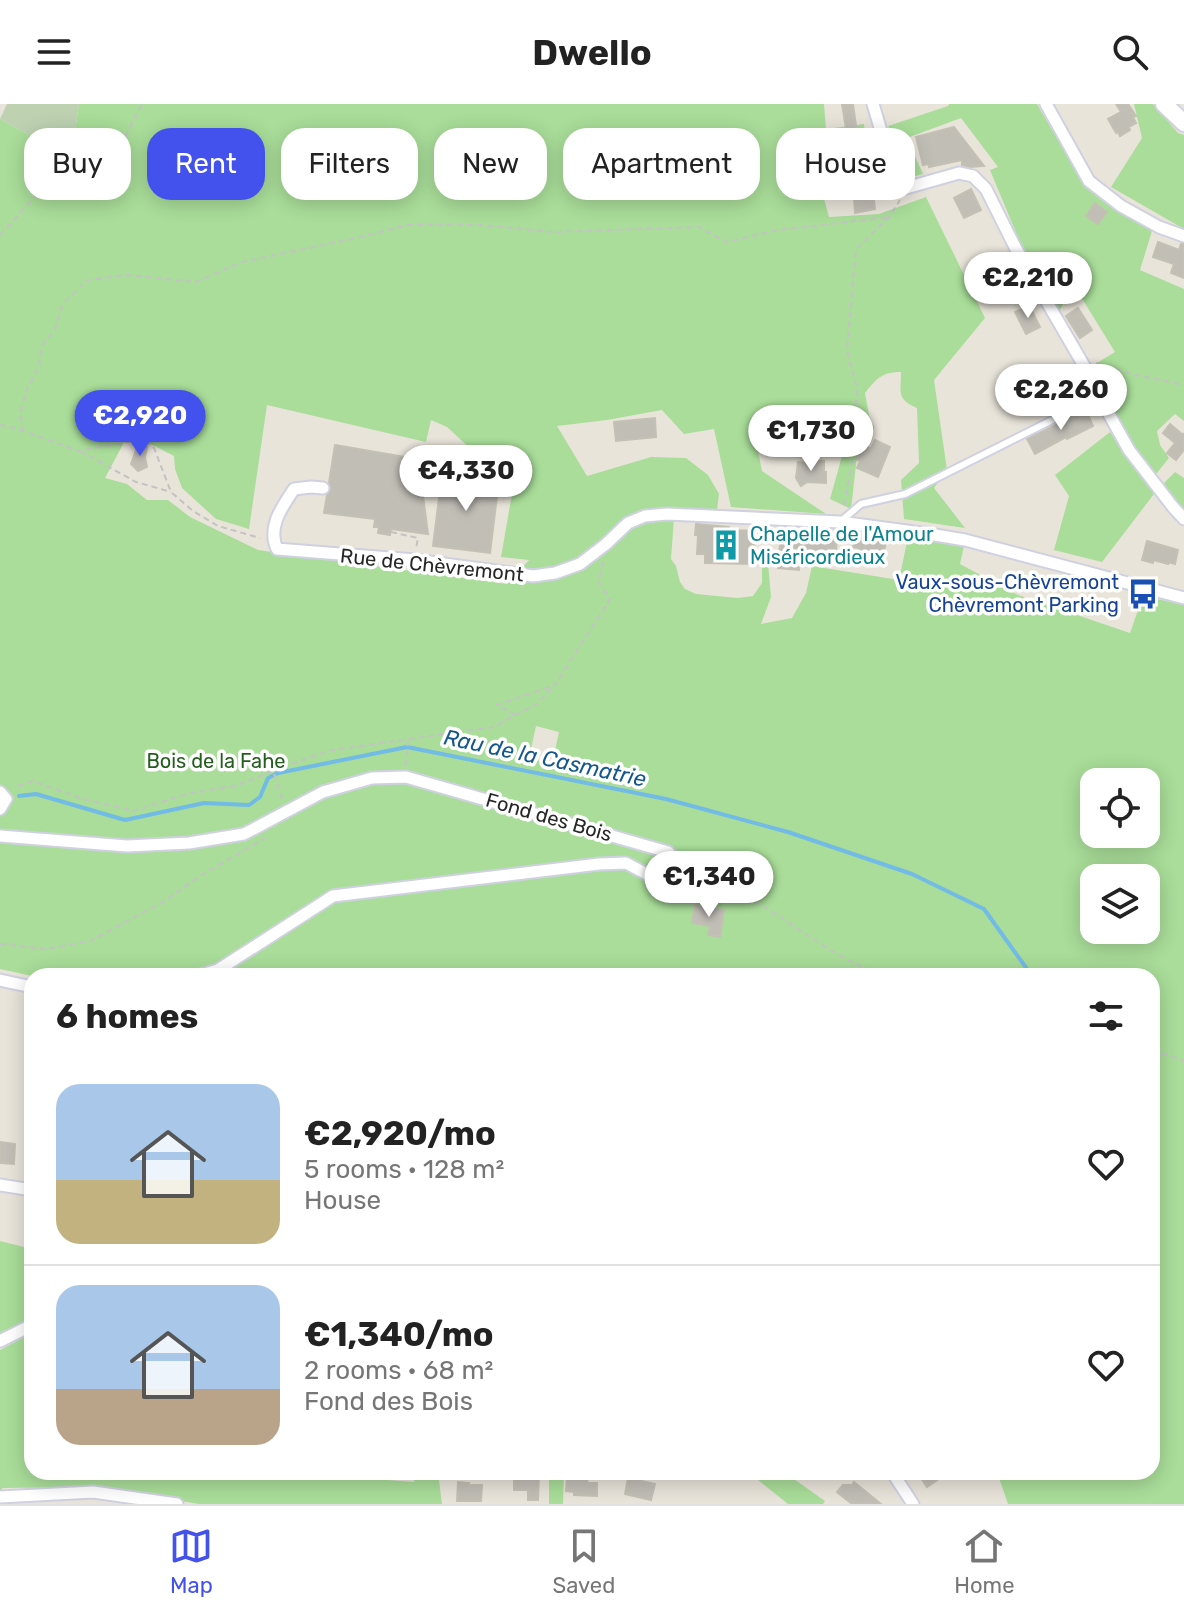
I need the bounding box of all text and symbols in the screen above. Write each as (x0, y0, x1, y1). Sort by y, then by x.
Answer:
icon: menu (32, 30, 76, 74)
icon: search (1108, 30, 1152, 74)
text: Dwello (532, 31, 652, 74)
chip: Buy (24, 128, 131, 200)
chip: Rent (147, 128, 265, 200)
chip: Filters (281, 128, 418, 200)
chip: New (434, 128, 547, 200)
chip: Apartment (563, 128, 760, 200)
chip: House (776, 128, 915, 200)
pin: €2,210 (963, 252, 1093, 320)
text: €2,210 (982, 262, 1074, 293)
pin: €2,260 (996, 364, 1126, 432)
text: €2,260 (1013, 374, 1109, 405)
pin: €2,920 (75, 390, 205, 458)
text: €2,920 (93, 400, 187, 431)
pin: €1,730 (746, 405, 876, 473)
text: €1,730 (766, 415, 856, 446)
pin: €4,330 (401, 445, 531, 513)
text: €4,330 (417, 455, 515, 486)
place label: Chapelle de l'Amour Miséricordieux (750, 522, 934, 569)
building icon: Chapelle de l'Amour Miséricordieux (709, 528, 743, 562)
street label: Rue de Chèvremont (339, 543, 525, 587)
place label: Vaux-sous-Chèvremont Chèvremont Parking (896, 570, 1119, 617)
bus stop icon: Vaux-sous-Chèvremont Chèvremont Parking (1126, 577, 1160, 611)
water label: Rau de la Casmatrie (441, 723, 649, 793)
park label: Bois de la Fahe (146, 749, 286, 773)
map controls (1080, 768, 1160, 944)
button: locate (1080, 768, 1160, 848)
street label: Fond des Bois (483, 788, 615, 846)
pin: €1,340 (644, 851, 774, 919)
text: €1,340 (662, 861, 756, 892)
button: layers (1080, 864, 1160, 944)
icon: filters (1084, 994, 1128, 1038)
text: 6 homes (56, 996, 198, 1037)
text: €2,920/mo (304, 1113, 496, 1154)
icon: home (120, 1116, 216, 1212)
icon: heart (1084, 1142, 1128, 1186)
text: 5 rooms · 128 m² (304, 1154, 504, 1185)
text: House (304, 1185, 381, 1216)
text: €1,340/mo (304, 1314, 494, 1355)
icon: home (120, 1317, 216, 1413)
icon: heart (1084, 1343, 1128, 1387)
text: 2 rooms · 68 m² (304, 1355, 493, 1386)
text: Fond des Bois (304, 1386, 473, 1417)
tab: Map (169, 1524, 213, 1599)
tab: Saved (552, 1524, 615, 1599)
tab: Home (954, 1524, 1014, 1599)

